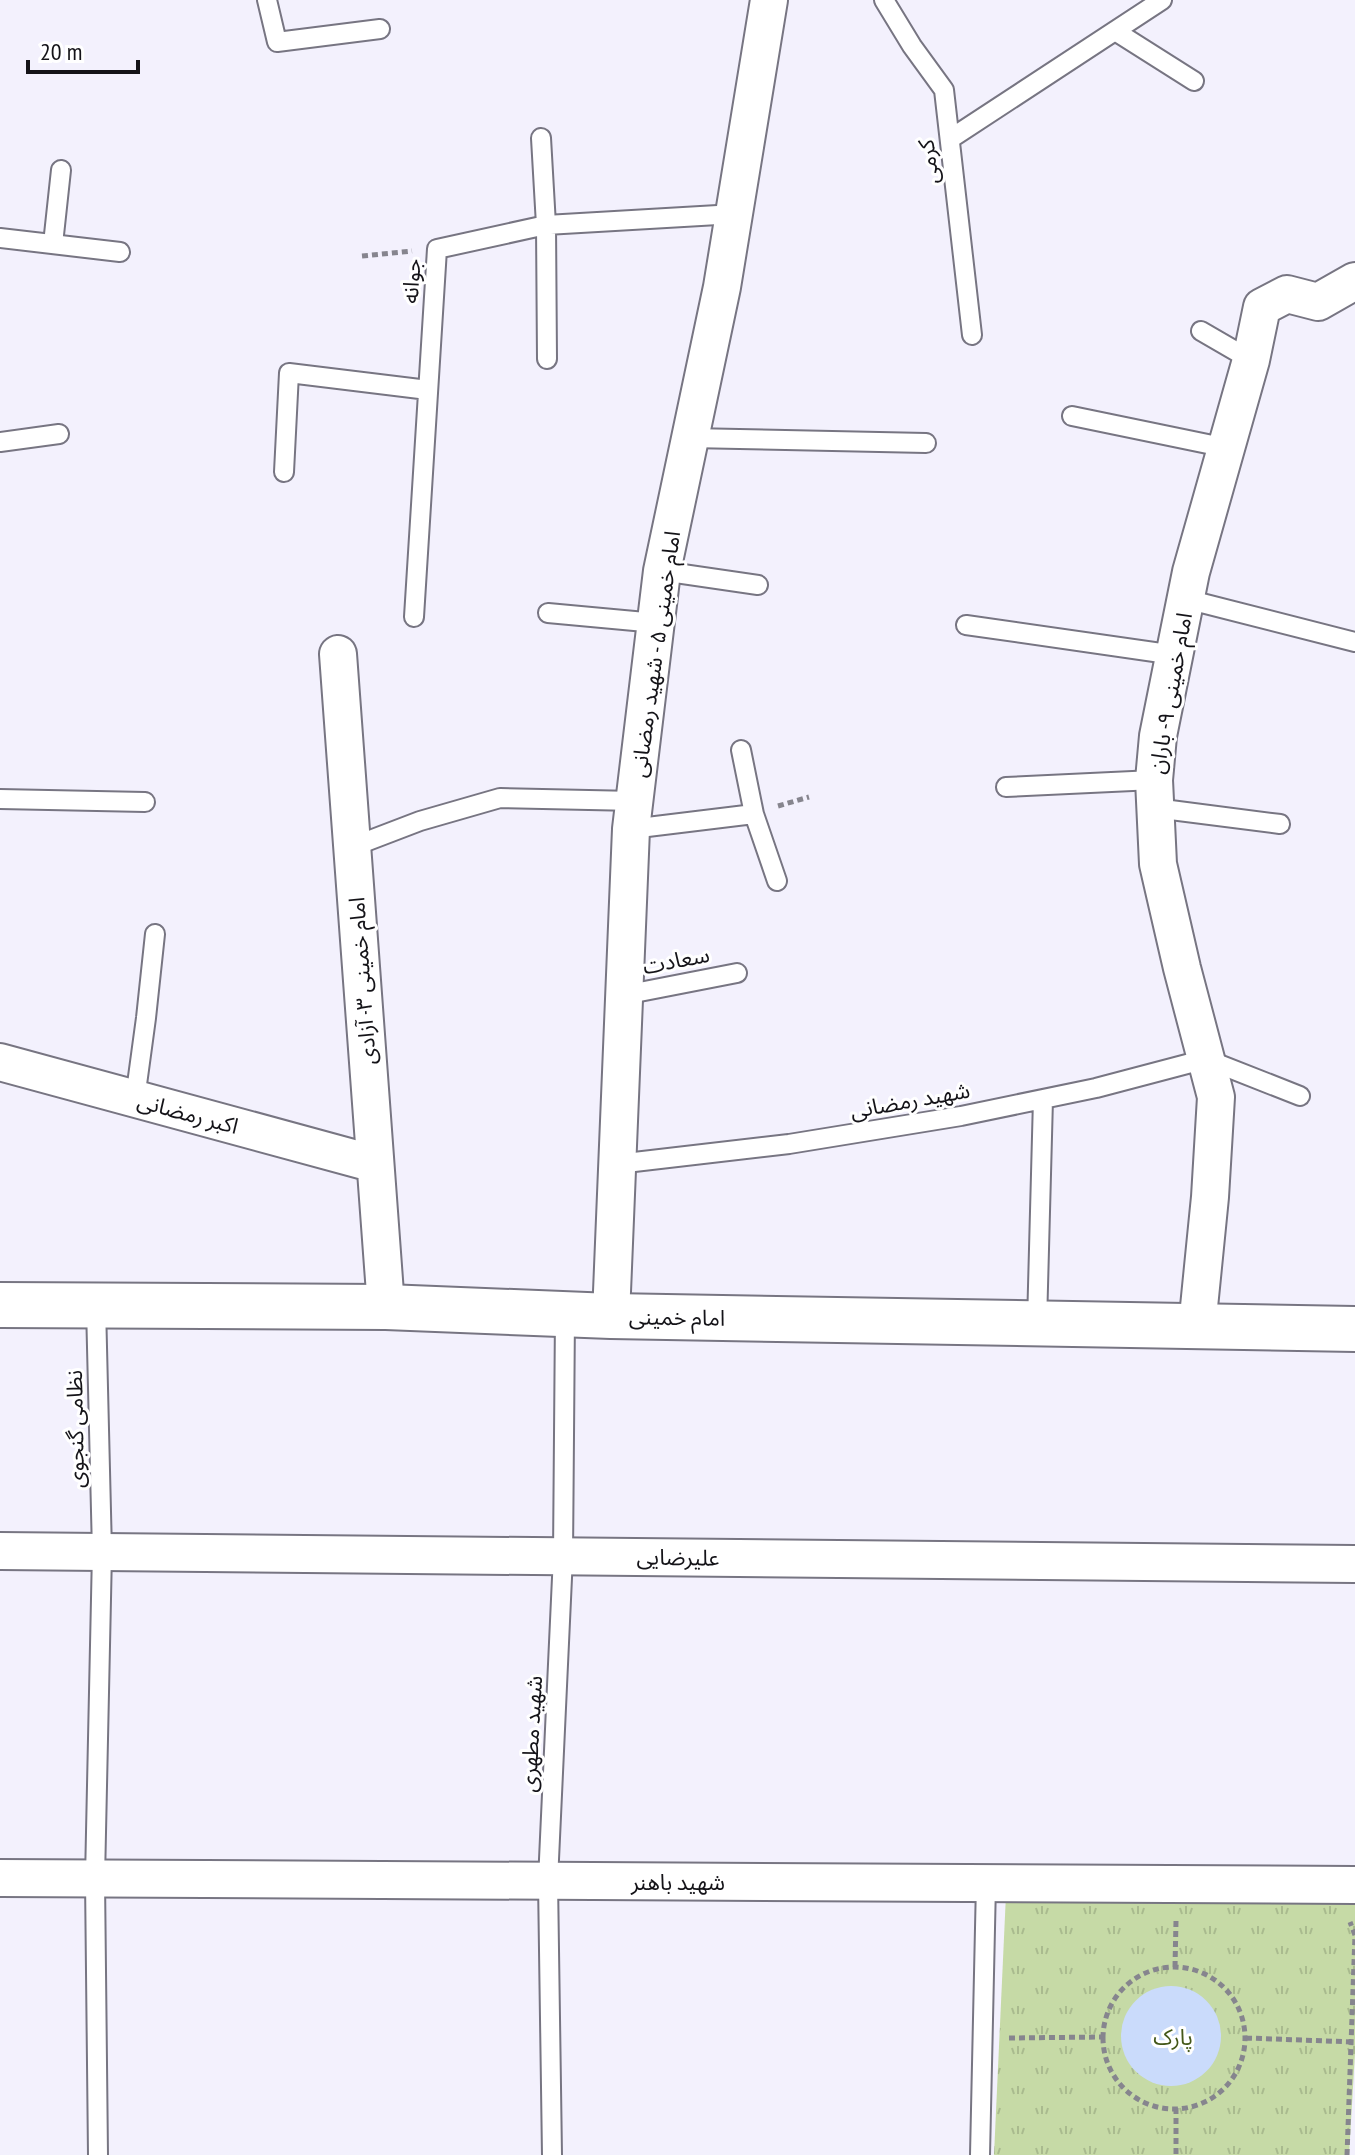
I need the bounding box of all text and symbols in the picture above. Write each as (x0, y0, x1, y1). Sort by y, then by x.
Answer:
scale bar (28, 24, 138, 74)
text: 20 m (40, 36, 82, 67)
street label: کرمی (911, 137, 945, 186)
street label: جوانه (395, 257, 427, 305)
street label: امام خمینی ۵ - شهید رمضانی (624, 529, 689, 779)
street label: امام خمینی ۹- باران (1142, 610, 1201, 776)
street label: امام خمینی ۳- آزادی (342, 896, 385, 1066)
street label: سعادت (640, 940, 712, 980)
street label: شهید رمضانی (848, 1076, 972, 1124)
street label: اکبر رمضانی (134, 1086, 242, 1140)
street label: امام خمینی (629, 1302, 725, 1335)
street label: نظامی گنجوی (60, 1370, 90, 1488)
street label: علیرضایی (636, 1542, 720, 1572)
street label: شهید مطهری (514, 1675, 548, 1793)
street label: شهید باهنر (630, 1868, 725, 1896)
park label: پارک (1153, 2023, 1193, 2052)

